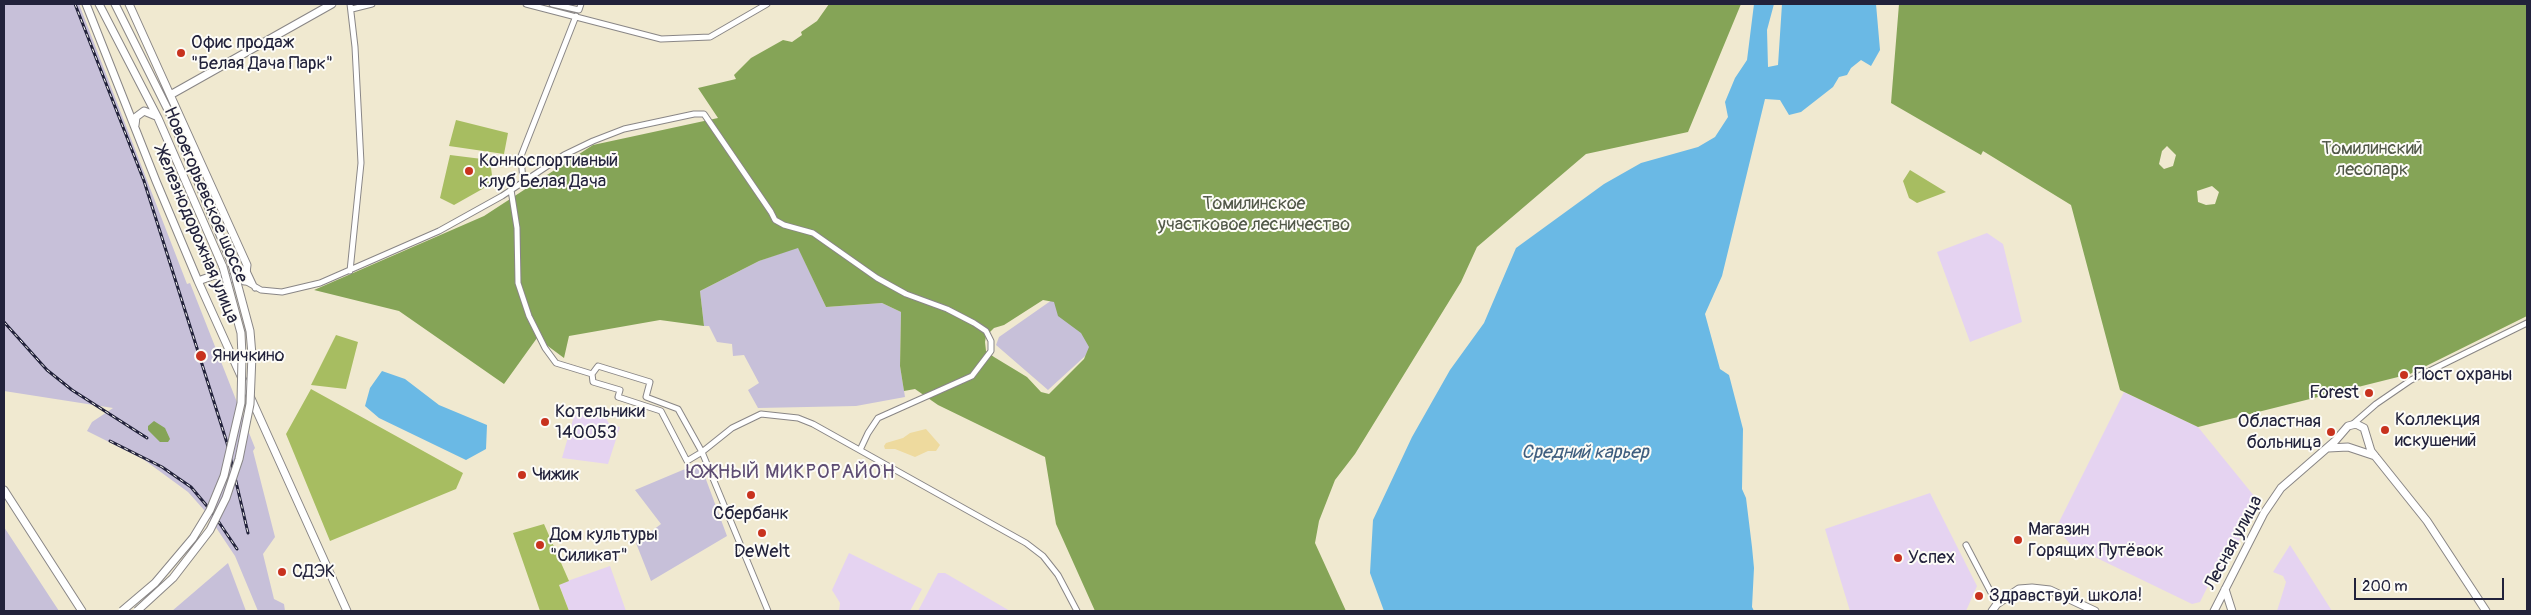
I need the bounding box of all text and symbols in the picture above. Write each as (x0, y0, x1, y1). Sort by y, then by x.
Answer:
place label: Офис продаж "Белая Дача Парк" (191, 32, 333, 74)
marker: Офис продаж "Белая Дача Парк" (175, 47, 187, 59)
street label: Новоегорьевское шоссе (158, 104, 252, 286)
park label: Томилинский лесопарк (2321, 138, 2423, 180)
street label: Железнодорожная улица (149, 143, 243, 327)
place label: Конноспортивный клуб Белая Дача (479, 150, 618, 192)
marker: Конноспортивный клуб Белая Дача (463, 165, 475, 177)
park label: Томилинское участковое лесничество (1158, 193, 1350, 235)
place label: Яничкино (212, 345, 284, 367)
marker: Яничкино (194, 349, 208, 363)
place label: Пост охраны (2414, 364, 2512, 386)
marker: Пост охраны (2398, 369, 2410, 381)
place label: Forest (2309, 382, 2359, 404)
marker: Forest (2363, 387, 2375, 399)
place label: Котельники 140053 (555, 401, 645, 444)
place label: Коллекция искушений (2395, 409, 2480, 452)
place label: Областная больница (2238, 411, 2321, 454)
marker: Котельники 140053 (539, 416, 551, 428)
marker: Коллекция искушений (2379, 424, 2391, 436)
marker: Областная больница (2325, 426, 2337, 438)
water label: Средний карьер (1521, 442, 1649, 464)
district label: ЮЖНЫЙ МИКРОРАЙОН (684, 461, 898, 485)
place label: Чижик (532, 464, 580, 486)
marker: Чижик (516, 469, 528, 481)
marker: Сбербанк (745, 489, 757, 501)
street label: Лесная улица (2200, 492, 2268, 594)
place label: Сбербанк (713, 503, 789, 525)
place label: Магазин Горящих Путёвок (2028, 519, 2164, 562)
place label: Дом культуры "Силикат" (550, 524, 658, 566)
marker: DeWelt (756, 527, 768, 539)
marker: Магазин Горящих Путёвок (2012, 534, 2024, 546)
marker: Дом культуры "Силикат" (534, 539, 546, 551)
place label: DeWelt (734, 541, 790, 563)
place label: Успех (1908, 547, 1955, 569)
marker: Успех (1892, 552, 1904, 564)
place label: СДЭК (292, 561, 335, 583)
marker: СДЭК (276, 566, 288, 578)
scale bar (2356, 568, 2506, 600)
text: 200 m (2362, 577, 2407, 596)
place label: Здравствуй, школа! (1989, 585, 2143, 607)
marker: Здравствуй, школа! (1973, 590, 1985, 602)

